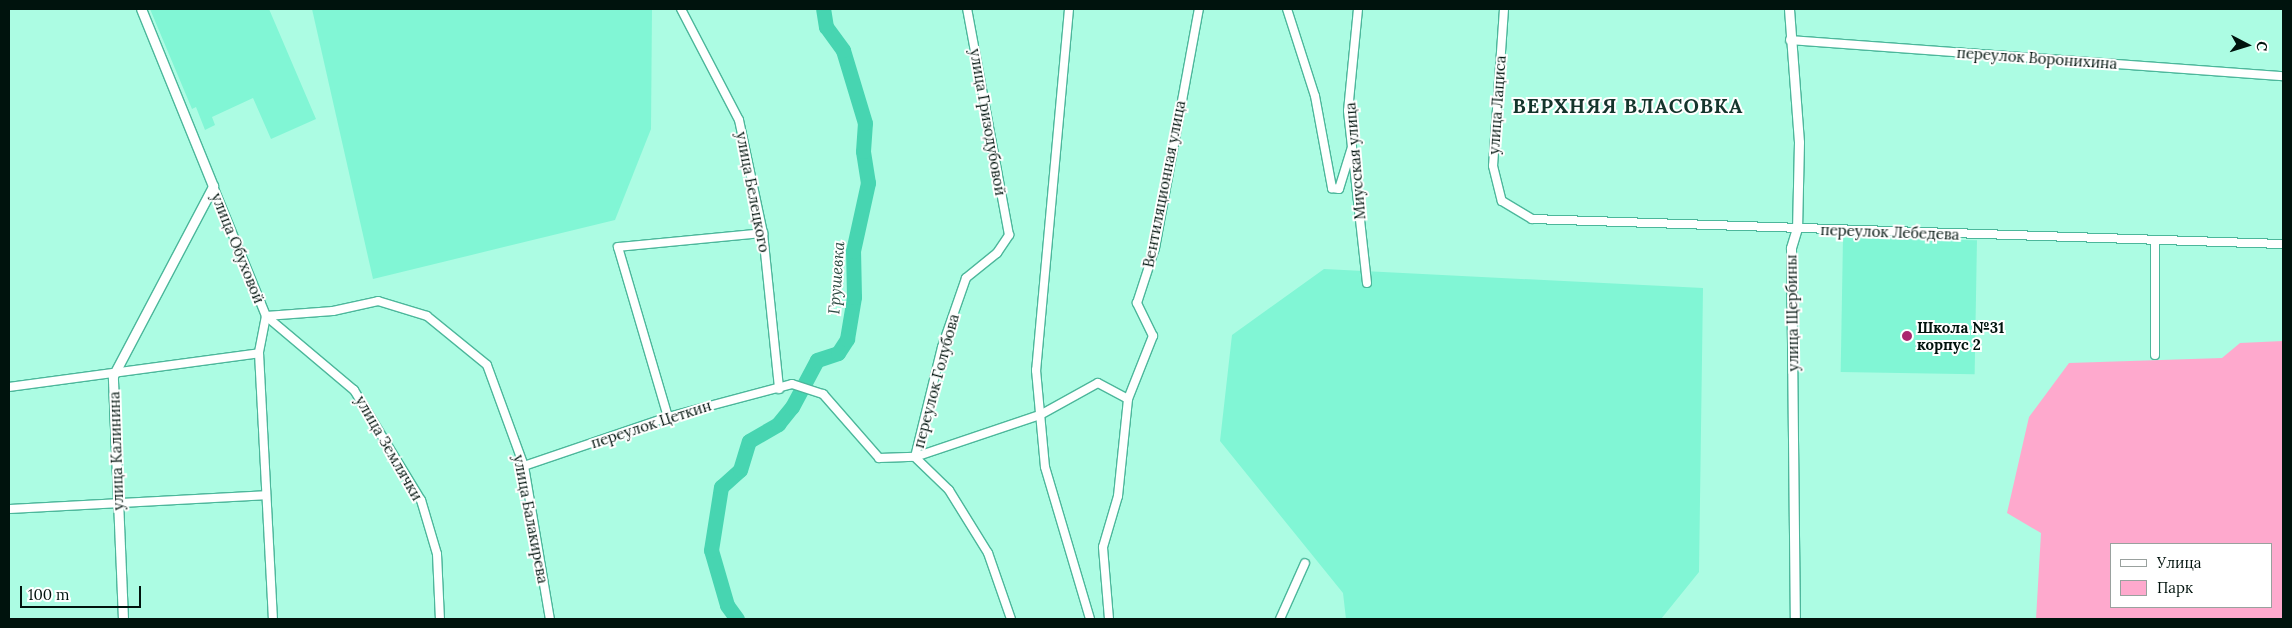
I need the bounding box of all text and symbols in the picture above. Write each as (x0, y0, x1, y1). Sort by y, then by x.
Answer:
north arrow (2222, 20, 2272, 70)
text: С (2253, 41, 2271, 52)
street label: переулок Воронихина (1956, 43, 2118, 73)
street label: улица Гризодубовой (966, 47, 1010, 197)
street label: улица Лациса (1485, 55, 1509, 155)
district label: ВЕРХНЯЯ ВЛАСОВКА (1511, 93, 1745, 117)
street label: Вентиляционная улица (1139, 99, 1189, 269)
street label: Миусская улица (1341, 102, 1369, 220)
street label: улица Белецкого (732, 130, 774, 254)
street label: улица Обуховой (208, 190, 268, 306)
street label: переулок Лебедева (1820, 221, 1960, 243)
water label: Грушевка (824, 241, 848, 315)
street label: улица Щербины (1782, 254, 1802, 372)
street label: переулок Голубова (909, 312, 963, 450)
place label: Школа №31 корпус 2 (1917, 318, 2004, 353)
marker: Школа №31 корпус 2 (1901, 330, 1913, 342)
street label: улица Калинина (105, 391, 127, 511)
street label: улица Землячки (352, 392, 426, 504)
street label: переулок Цеткин (589, 396, 713, 452)
street label: улица Балакирева (510, 453, 552, 585)
legend (2110, 543, 2272, 608)
text: Улица (2157, 553, 2201, 572)
scale bar (22, 576, 144, 608)
text: Парк (2157, 578, 2193, 597)
text: 100 m (28, 585, 69, 604)

